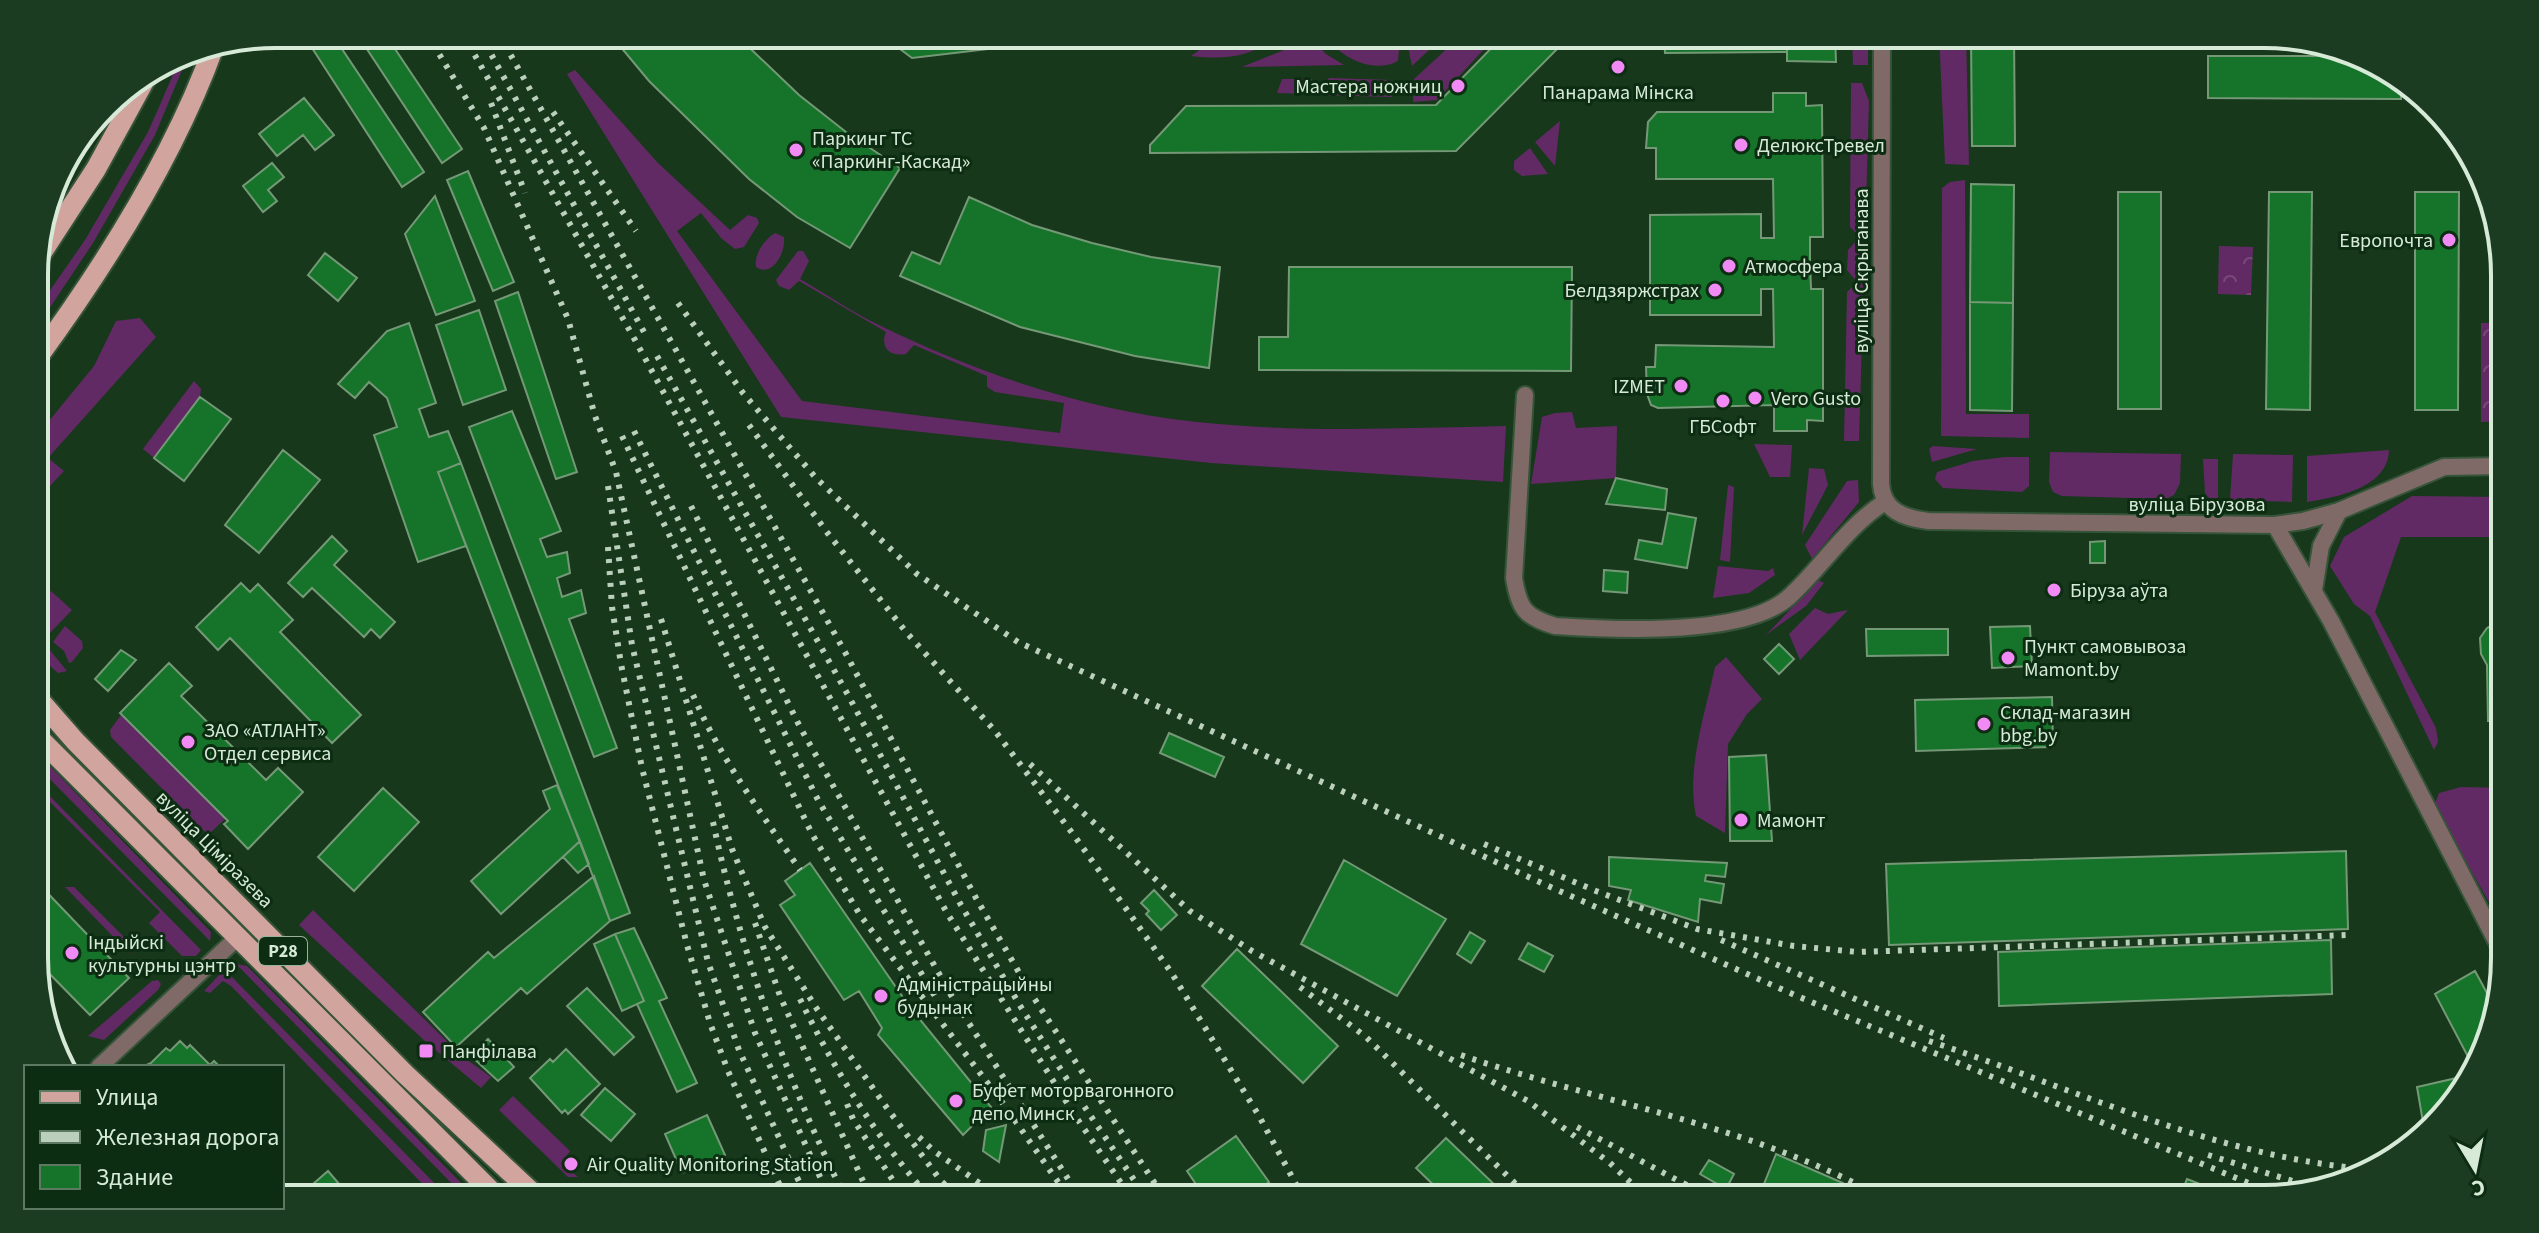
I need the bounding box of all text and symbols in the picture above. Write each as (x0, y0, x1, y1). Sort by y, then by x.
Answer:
marker: Панарама Мінска (1609, 58, 1627, 76)
place label: Мастера ножниц (1295, 73, 1442, 101)
marker: Мастера ножниц (1449, 77, 1467, 95)
place label: Панарама Мінска (1542, 79, 1694, 107)
place label: Паркинг ТС «Паркинг-Каскад» (812, 125, 970, 176)
place label: ДелюксТревел (1757, 132, 1885, 160)
marker: ДелюксТревел (1732, 136, 1750, 154)
marker: Паркинг ТС «Паркинг-Каскад» (787, 141, 805, 159)
street label: вуліца Скрыганава (1848, 188, 1876, 354)
place label: Европочта (2339, 227, 2433, 255)
marker: Европочта (2440, 231, 2458, 249)
place label: Атмосфера (1745, 253, 1843, 281)
marker: Атмосфера (1720, 257, 1738, 275)
place label: Белдзяржстрах (1564, 277, 1699, 305)
marker: Белдзяржстрах (1706, 281, 1724, 299)
place label: IZMET (1613, 373, 1665, 401)
marker: IZMET (1672, 377, 1690, 395)
place label: Vero Gusto (1771, 385, 1861, 413)
marker: Vero Gusto (1746, 389, 1764, 407)
marker: ГБСофт (1714, 392, 1732, 410)
place label: ГБСофт (1689, 413, 1757, 441)
street label: вуліца Бірузова (2129, 491, 2265, 519)
place label: Біруза аўта (2070, 577, 2168, 605)
marker: Біруза аўта (2045, 581, 2063, 599)
place label: Пункт самовывоза Mamont.by (2024, 633, 2186, 684)
marker: Пункт самовывоза Mamont.by (1999, 649, 2017, 667)
place label: Склад-магазин bbg.by (2000, 699, 2131, 750)
marker: Склад-магазин bbg.by (1975, 715, 1993, 733)
place label: ЗАО «АТЛАНТ» Отдел сервиса (204, 717, 331, 768)
marker: ЗАО «АТЛАНТ» Отдел сервиса (179, 733, 197, 751)
street label: вуліца Ціміразева (149, 785, 279, 915)
place label: Мамонт (1757, 807, 1826, 835)
marker: Мамонт (1732, 811, 1750, 829)
place label: Індыйскі культурны цэнтр (88, 929, 236, 980)
road number: Р28 (259, 937, 307, 965)
marker: Індыйскі культурны цэнтр (63, 944, 81, 962)
place label: Адміністрацыйны будынак (897, 971, 1052, 1022)
marker: Адміністрацыйны будынак (872, 987, 890, 1005)
place label: Панфілава (442, 1038, 537, 1066)
marker: Панфілава (417, 1042, 435, 1060)
legend (24, 1065, 284, 1209)
place label: Буфет моторвагонного депо Минск (972, 1077, 1174, 1128)
text: Улица (96, 1080, 158, 1115)
marker: Буфет моторвагонного депо Минск (947, 1092, 965, 1110)
text: Железная дорога (96, 1120, 279, 1155)
north arrow (2435, 1129, 2515, 1209)
place label: Air Quality Monitoring Station (587, 1151, 833, 1179)
marker: Air Quality Monitoring Station (562, 1155, 580, 1173)
text: Здание (96, 1160, 173, 1195)
text: С (2469, 1171, 2487, 1205)

